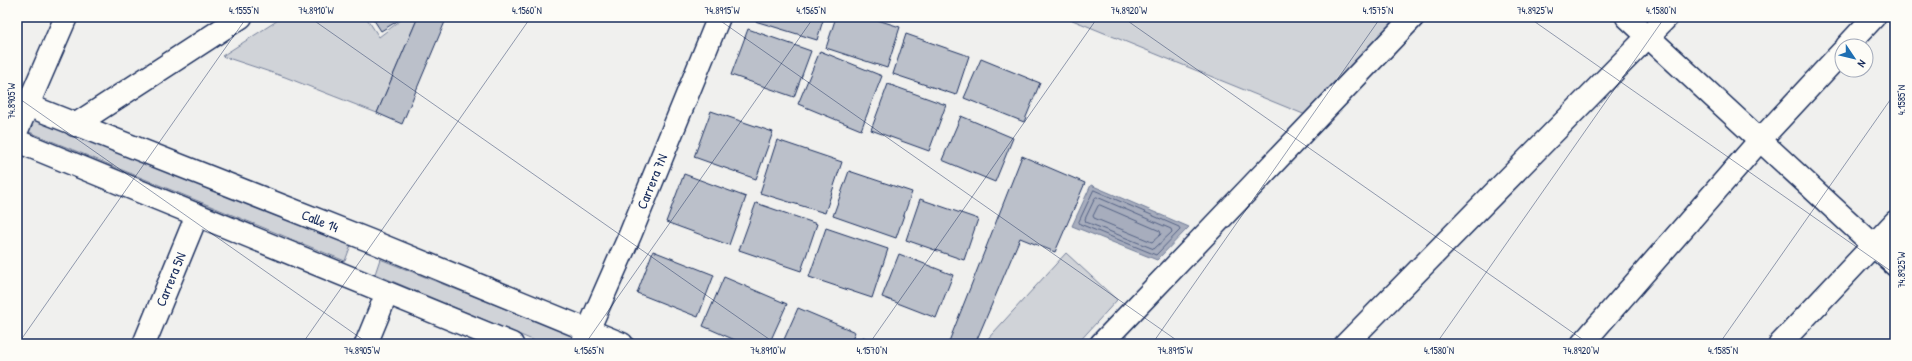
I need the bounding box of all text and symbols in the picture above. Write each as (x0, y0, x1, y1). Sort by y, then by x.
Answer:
text: 4.1555°N (229, 4, 259, 17)
text: 74.8910°W (298, 4, 335, 17)
text: 4.1560°N (512, 4, 542, 17)
text: 74.8915°W (704, 4, 740, 17)
text: 4.1565°N (796, 4, 826, 17)
text: 74.8920°W (1111, 4, 1148, 17)
text: 4.1575°N (1363, 4, 1393, 17)
text: 74.8925°W (1517, 4, 1554, 17)
text: 4.1580°N (1646, 4, 1676, 17)
north arrow (1834, 38, 1874, 78)
text: N (1855, 57, 1870, 70)
text: 74.8905°W (5, 82, 18, 119)
text: 4.1585°N (1895, 85, 1908, 115)
street label: Carrera 7N (632, 151, 671, 212)
street label: Calle 14 (299, 205, 342, 236)
street label: Carrera 5N (151, 249, 190, 309)
text: 74.8925°W (1895, 251, 1908, 288)
text: 74.8905°W (344, 344, 381, 357)
text: 4.1565°N (574, 344, 604, 357)
text: 74.8910°W (750, 344, 787, 357)
text: 4.1570°N (857, 344, 887, 357)
text: 74.8915°W (1157, 344, 1193, 357)
text: 4.1580°N (1424, 344, 1454, 357)
text: 74.8920°W (1563, 344, 1600, 357)
text: 4.1585°N (1708, 344, 1738, 357)

